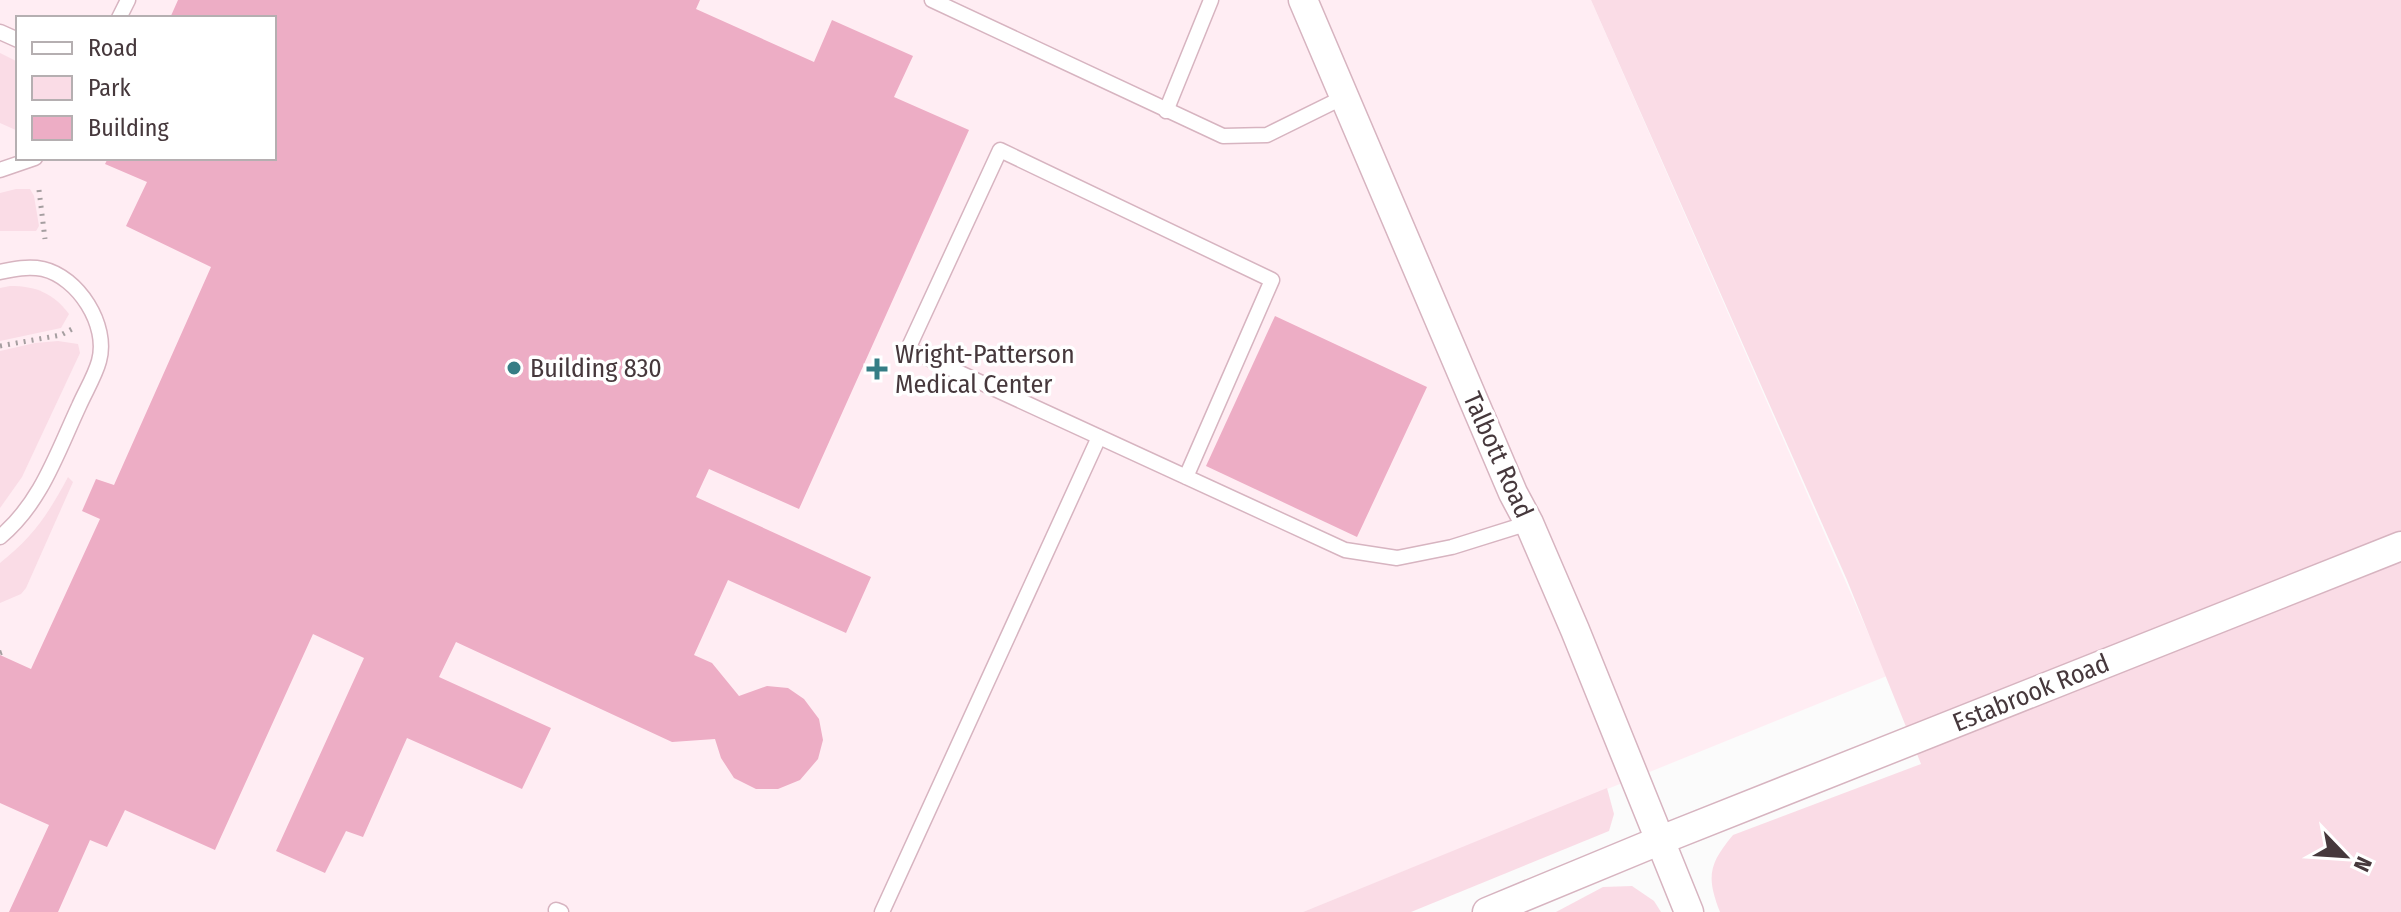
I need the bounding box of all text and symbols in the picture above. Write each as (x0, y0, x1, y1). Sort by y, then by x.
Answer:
legend (16, 16, 276, 160)
text: Road (88, 34, 138, 62)
text: Park (88, 74, 131, 102)
text: Building (88, 114, 170, 142)
place label: Wright-Patterson Medical Center (895, 339, 1075, 400)
place label: Building 830 (530, 353, 662, 384)
marker: Wright-Patterson Medical Center (866, 358, 888, 380)
marker: Building 830 (505, 359, 523, 377)
street label: Talbott Road (1456, 387, 1540, 523)
street label: Estabrook Road (1948, 648, 2114, 738)
north arrow (2305, 816, 2385, 896)
text: N (2348, 853, 2378, 876)

